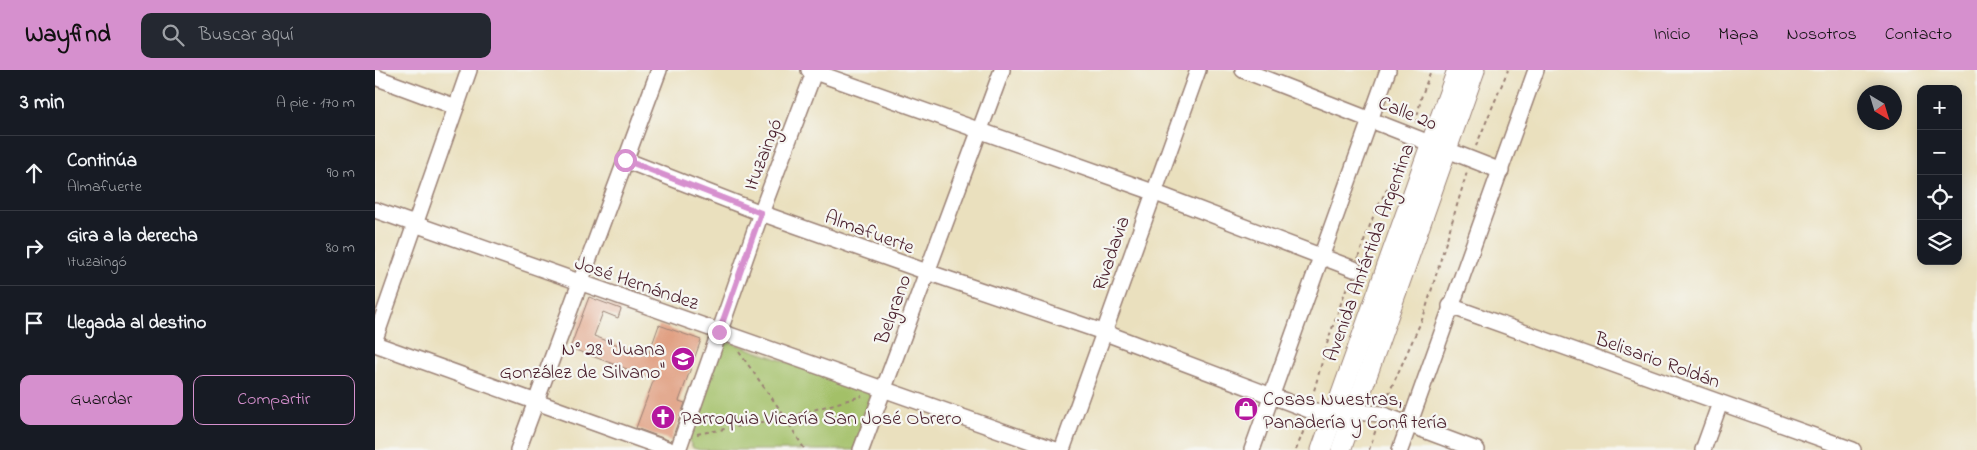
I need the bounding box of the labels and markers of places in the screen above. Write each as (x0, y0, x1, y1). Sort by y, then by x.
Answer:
place label: N° 28 "Juana González de Silvano" (500, 336, 665, 388)
school or university icon: N° 28 "Juana González de Silvano" (670, 346, 696, 372)
place label: Cosas Nuestras, Panadería y Confitería (1263, 386, 1447, 438)
shop icon: Cosas Nuestras, Panadería y Confitería (1233, 396, 1259, 422)
church icon: Parroquia Vicaría San José Obrero (650, 404, 676, 430)
place label: Parroquia Vicaría San José Obrero (681, 405, 962, 434)

